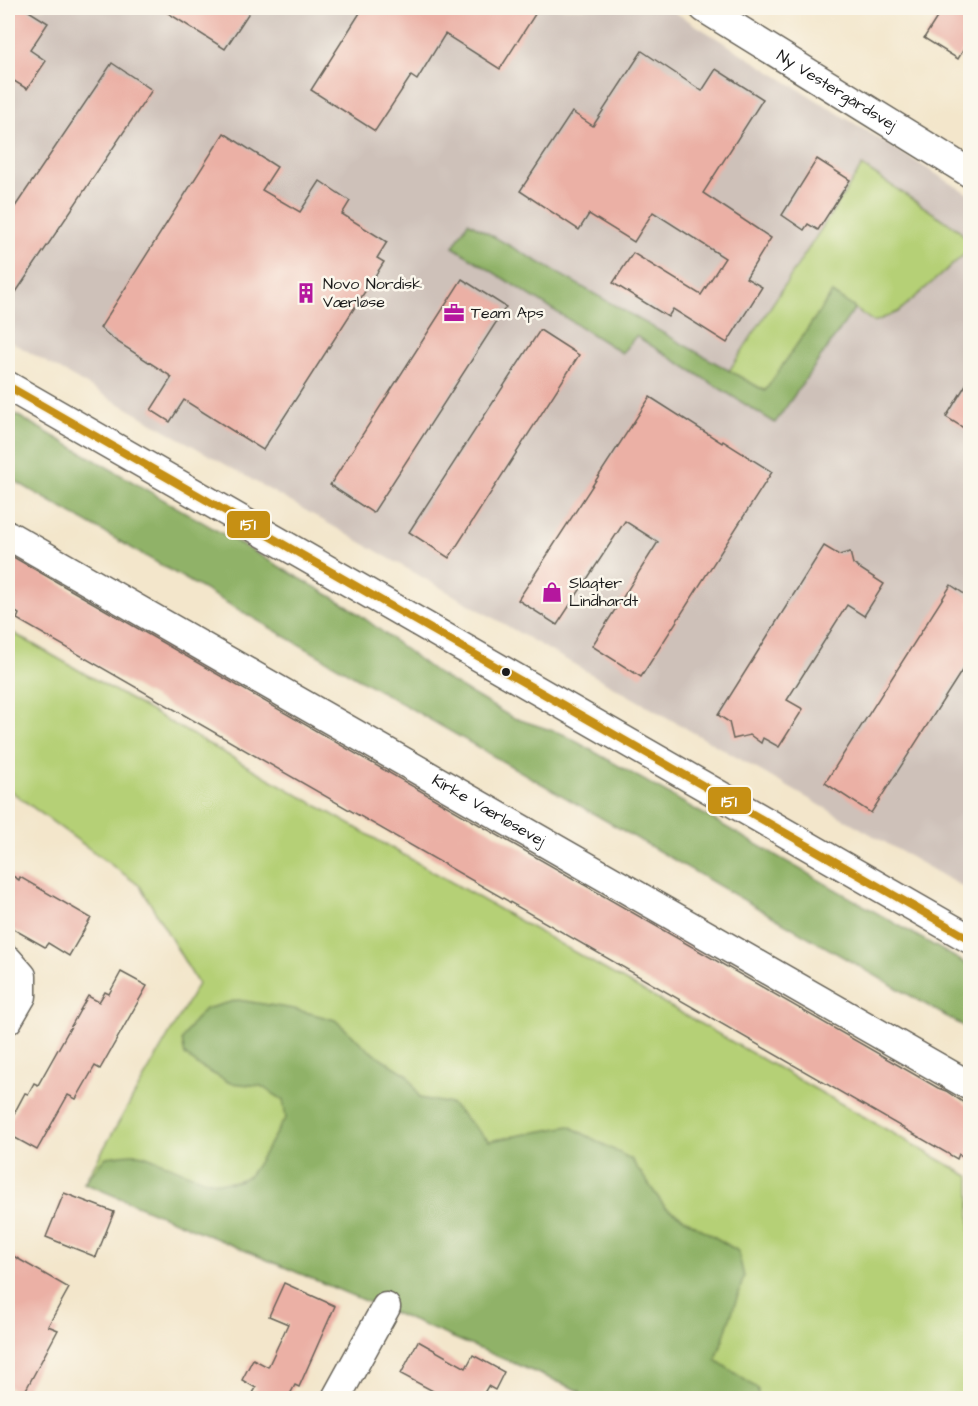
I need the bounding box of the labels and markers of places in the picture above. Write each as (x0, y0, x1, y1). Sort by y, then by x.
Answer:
place label: Novo Nordisk Værløse (323, 273, 422, 313)
building icon: Novo Nordisk Værløse (294, 281, 318, 305)
office icon: Team Aps (442, 301, 466, 325)
place label: Team Aps (471, 302, 544, 324)
place label: Slagter Lindhardt (569, 572, 639, 612)
shop icon: Slagter Lindhardt (540, 580, 564, 604)
unlabelled marker (500, 666, 512, 678)

